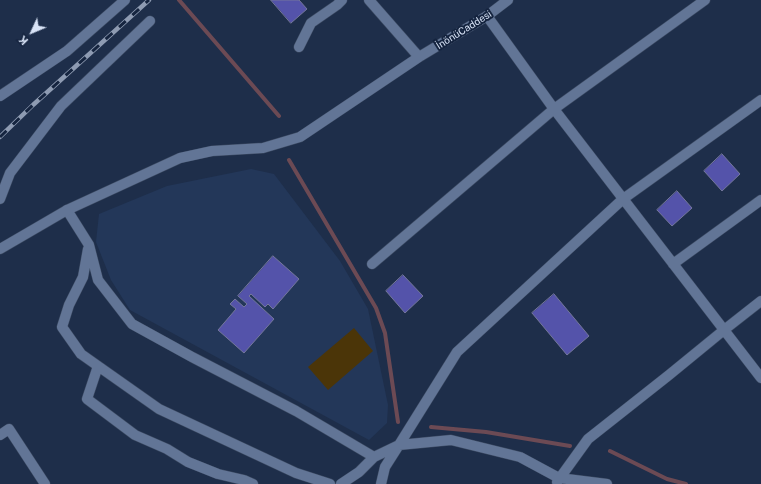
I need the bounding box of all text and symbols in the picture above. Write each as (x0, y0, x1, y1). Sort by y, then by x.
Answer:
street label: İnönüCaddesi (434, 8, 494, 52)
north arrow (12, 12, 52, 52)
text: K (16, 33, 30, 47)

